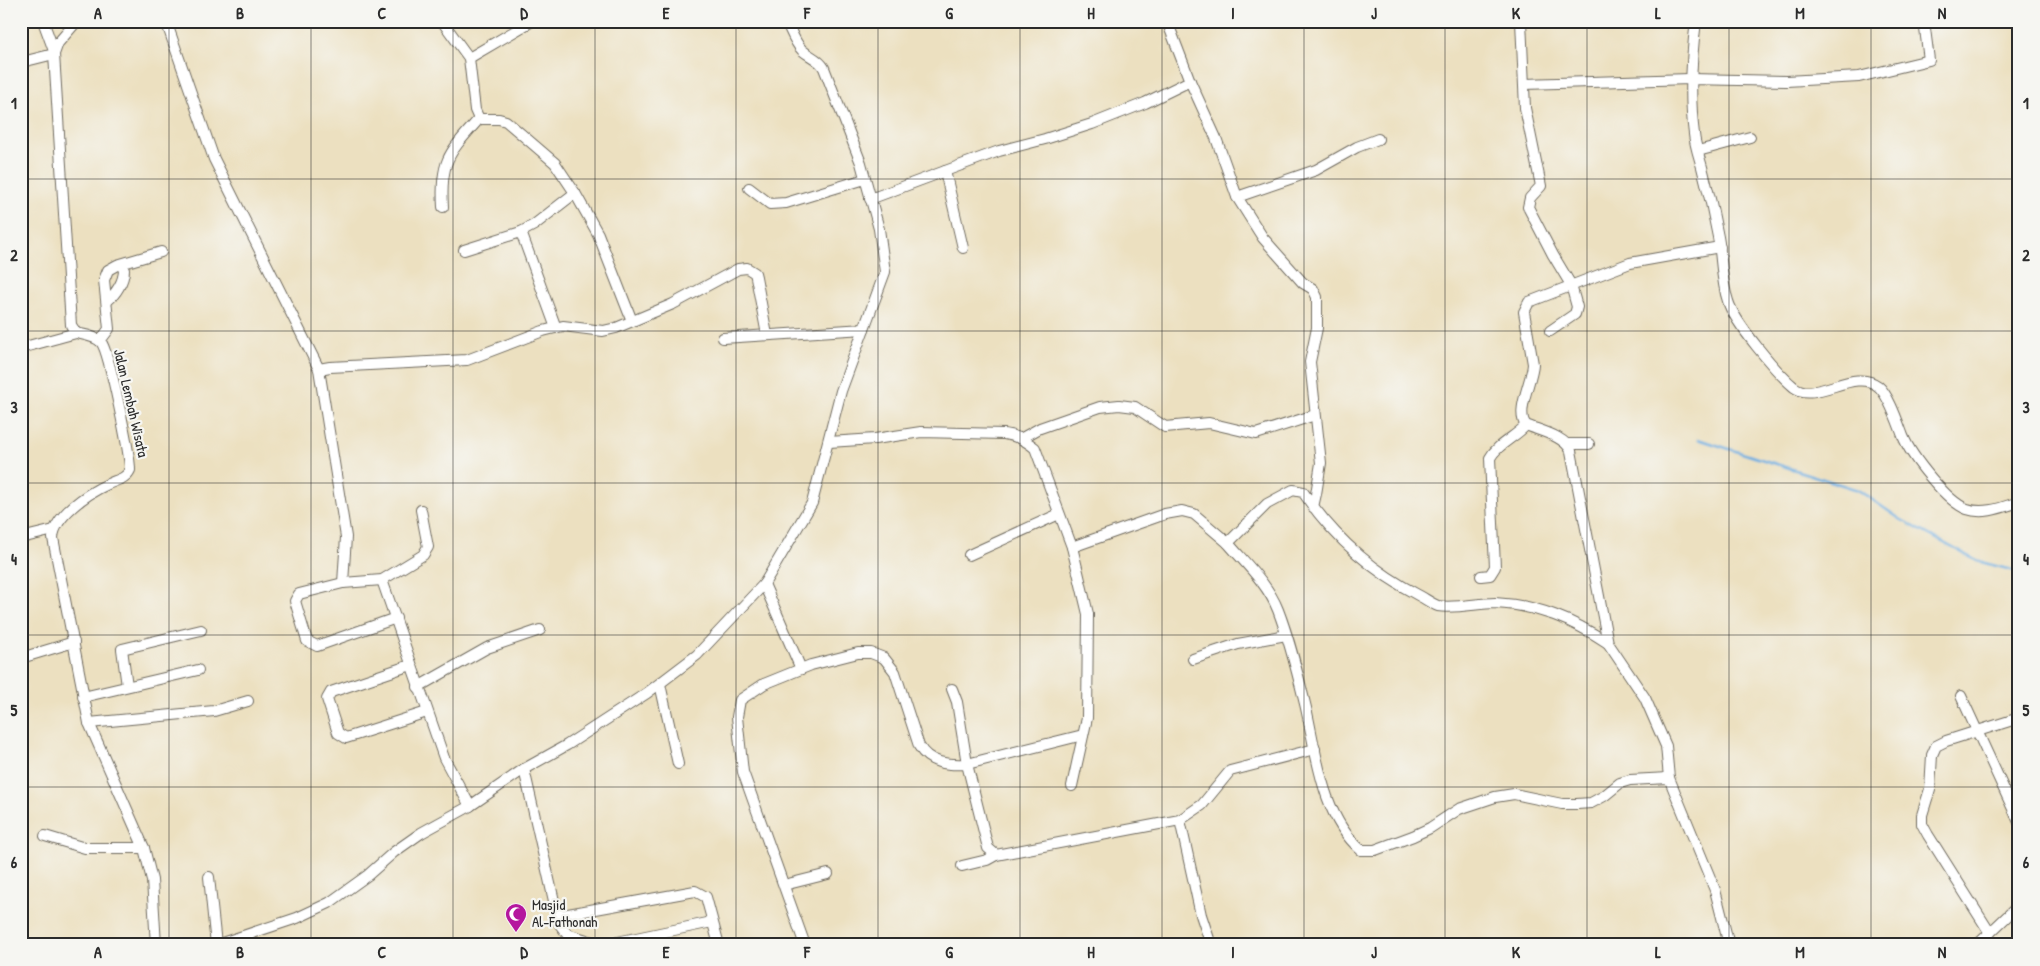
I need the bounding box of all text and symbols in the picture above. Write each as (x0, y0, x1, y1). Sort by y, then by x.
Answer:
text: A (94, 2, 102, 24)
text: B (236, 2, 244, 24)
text: C (378, 2, 387, 24)
text: D (520, 2, 528, 24)
text: E (662, 2, 670, 24)
text: F (803, 2, 811, 24)
text: G (945, 2, 953, 24)
text: H (1087, 2, 1095, 24)
text: I (1231, 2, 1235, 24)
text: J (1371, 2, 1377, 24)
text: K (1512, 2, 1521, 24)
text: L (1655, 2, 1661, 24)
text: M (1795, 2, 1805, 24)
text: N (1938, 2, 1947, 24)
text: 1 (11, 92, 17, 114)
text: 1 (2023, 92, 2029, 114)
text: 2 (10, 244, 18, 266)
text: 2 (2022, 244, 2030, 266)
street label: Jalan Lembah Wisata (109, 347, 154, 459)
text: 3 (10, 396, 18, 418)
text: 3 (2022, 396, 2030, 418)
text: 4 (11, 548, 17, 570)
text: 4 (2023, 548, 2029, 570)
text: 5 (11, 699, 18, 721)
text: 5 (2023, 699, 2030, 721)
text: 6 (11, 851, 18, 873)
text: 6 (2023, 851, 2030, 873)
place label: Masjid Al-Fathonah (532, 894, 597, 932)
mosque icon: Masjid Al-Fathonah (504, 902, 528, 933)
text: A (94, 941, 102, 963)
text: B (236, 941, 244, 963)
text: C (378, 941, 387, 963)
text: D (520, 941, 528, 963)
text: E (662, 941, 670, 963)
text: F (803, 941, 811, 963)
text: G (945, 941, 953, 963)
text: H (1087, 941, 1095, 963)
text: I (1231, 941, 1235, 963)
text: J (1371, 941, 1377, 963)
text: K (1512, 941, 1521, 963)
text: L (1655, 941, 1661, 963)
text: M (1795, 941, 1805, 963)
text: N (1938, 941, 1947, 963)

